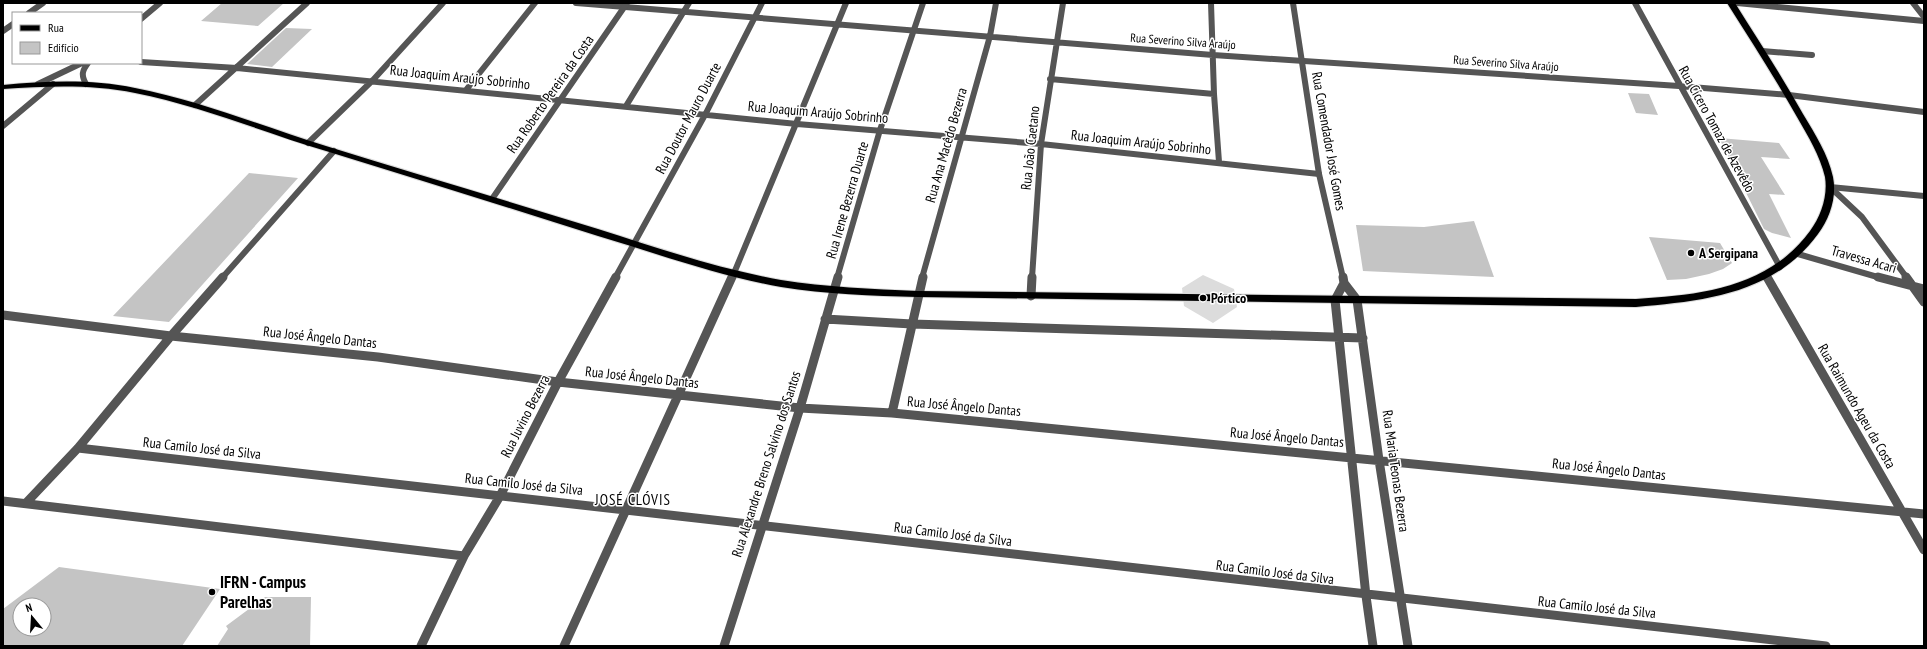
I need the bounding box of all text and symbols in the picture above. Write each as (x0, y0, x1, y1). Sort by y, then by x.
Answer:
legend (12, 12, 142, 64)
text: Rua (48, 20, 64, 35)
street label: Rua Severino Silva Araújo (1130, 30, 1236, 52)
street label: Rua Roberto Pereira da Costa (502, 31, 598, 157)
text: Edifício (48, 40, 79, 55)
street label: Rua Severino Silva Araújo (1453, 52, 1559, 74)
street label: Rua Doutor Mauro Duarte (651, 59, 725, 177)
street label: Rua Joaquim Araújo Sobrinho (389, 61, 531, 93)
street label: Rua Cícero Tomaz de Azevêdo (1675, 63, 1759, 195)
street label: Rua Comendador José Gomes (1308, 70, 1350, 212)
street label: Rua Ana Macêdo Bezerra (921, 85, 971, 205)
street label: Rua Joaquim Araújo Sobrinho (747, 97, 889, 127)
street label: Rua João Caetano (1017, 105, 1043, 191)
street label: Rua Joaquim Araújo Sobrinho (1070, 126, 1212, 158)
street label: Rua Irene Bezerra Duarte (822, 139, 872, 261)
street label: Travessa Acari (1829, 241, 1899, 277)
place label: A Sergipana (1698, 244, 1758, 262)
marker: A Sergipana (1686, 248, 1696, 258)
place label: Pórtico (1211, 289, 1246, 307)
marker: Pórtico (1198, 293, 1208, 303)
street label: Rua José Ângelo Dantas (262, 322, 378, 352)
street label: Rua Raimundo Ageu da Costa (1814, 340, 1900, 472)
street label: Rua José Ângelo Dantas (584, 362, 700, 392)
street label: Rua Alexandre Breno Salvino dos Santos (727, 368, 805, 559)
street label: Rua Juvino Bezerra (496, 372, 554, 460)
street label: Rua José Ângelo Dantas (906, 392, 1022, 420)
street label: Rua Maria Teonas Bezerra (1379, 409, 1413, 533)
street label: Rua José Ângelo Dantas (1229, 423, 1345, 451)
street label: Rua Camilo José da Silva (142, 433, 262, 463)
street label: Rua José Ângelo Dantas (1551, 454, 1667, 484)
street label: Rua Camilo José da Silva (464, 469, 584, 499)
district label: JOSÉ CLÓVIS (594, 490, 671, 509)
street label: Rua Camilo José da Silva (893, 518, 1013, 550)
street label: Rua Camilo José da Silva (1215, 556, 1335, 588)
place label: IFRN - Campus Parelhas (220, 571, 306, 613)
marker: IFRN - Campus Parelhas (207, 587, 217, 597)
street label: Rua Camilo José da Silva (1537, 592, 1657, 622)
north arrow (12, 597, 52, 637)
text: N (24, 600, 34, 615)

